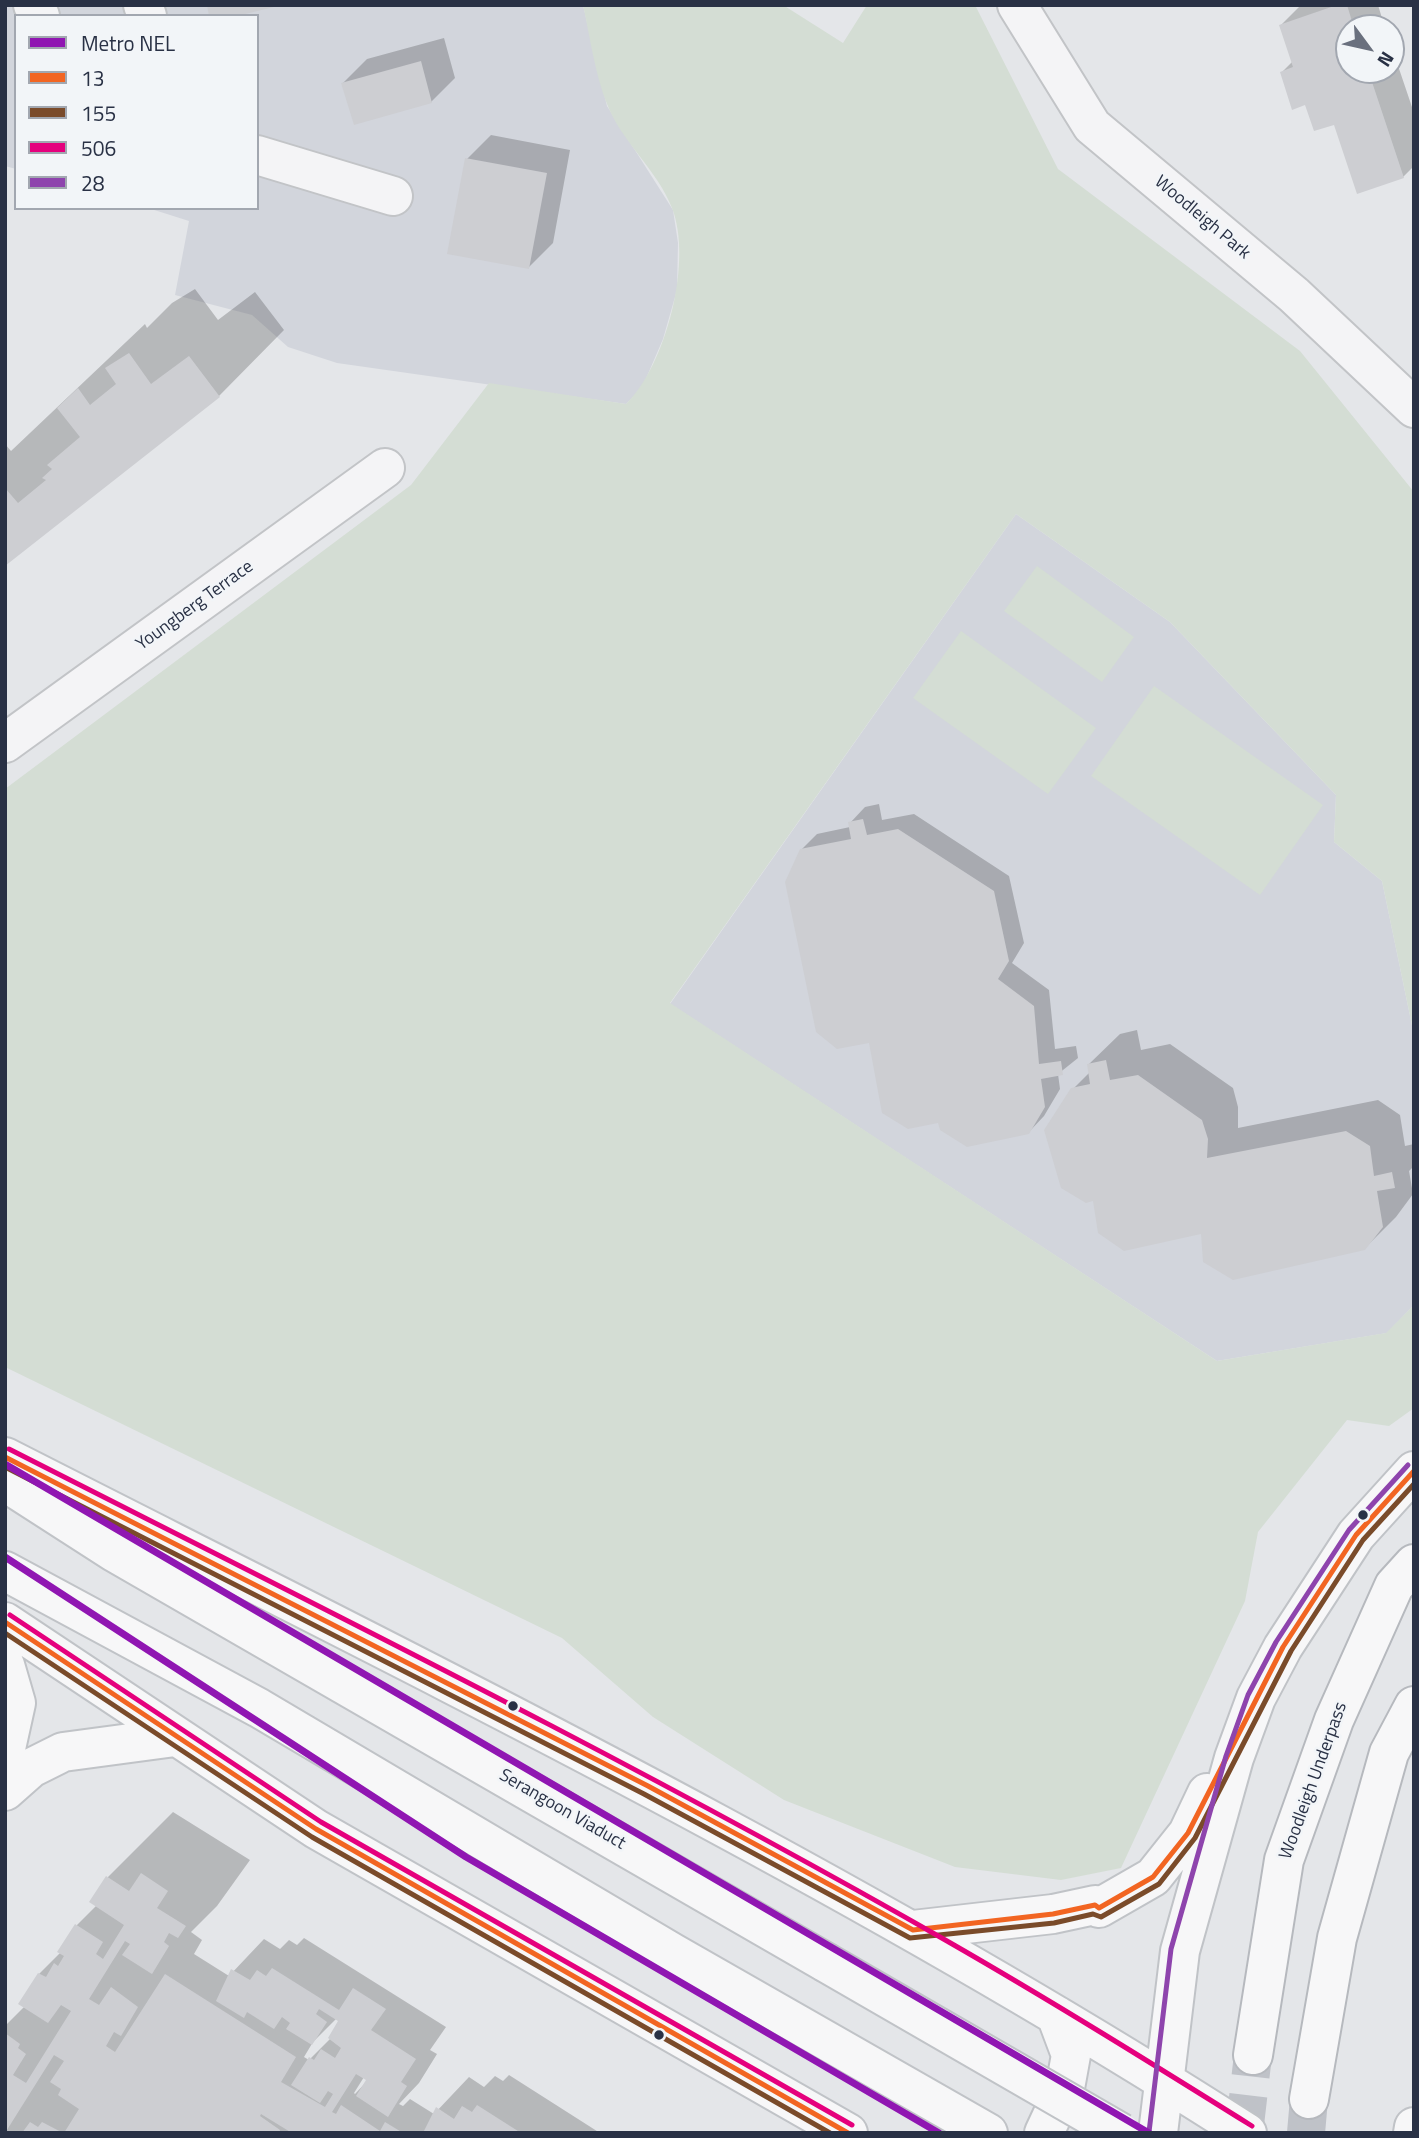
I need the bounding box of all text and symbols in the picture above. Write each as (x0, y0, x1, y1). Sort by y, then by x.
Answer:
legend (14, 14, 259, 210)
north arrow (1335, 14, 1405, 84)
text: Metro NEL (81, 27, 175, 59)
text: N (1371, 46, 1402, 73)
text: 13 (81, 62, 105, 94)
text: 155 (81, 97, 116, 129)
text: 506 (81, 132, 116, 164)
text: 28 (81, 167, 105, 199)
street label: Woodleigh Park (1150, 172, 1254, 264)
street label: Youngberg Terrace (132, 556, 258, 656)
unlabelled marker (1356, 1508, 1370, 1522)
unlabelled marker (506, 1699, 520, 1713)
street label: Woodleigh Underpass (1276, 1700, 1352, 1862)
street label: Serangoon Viaduct (495, 1765, 629, 1855)
unlabelled marker (652, 2028, 666, 2042)

